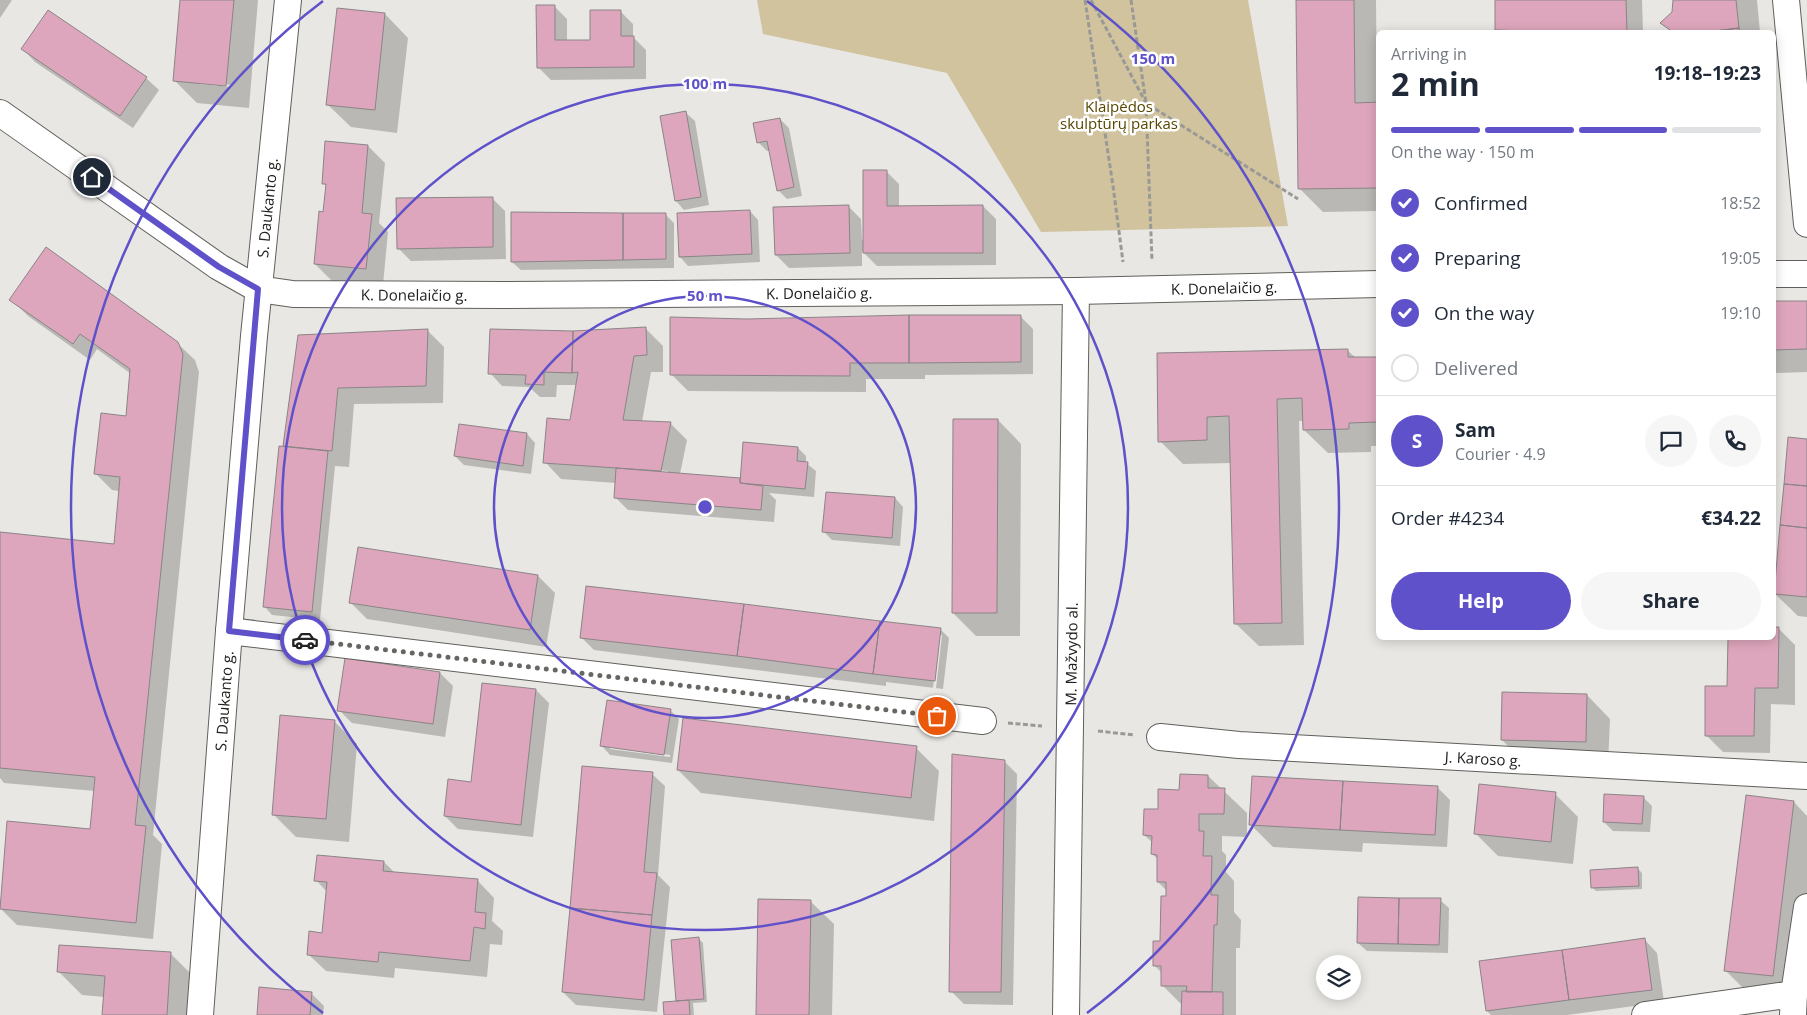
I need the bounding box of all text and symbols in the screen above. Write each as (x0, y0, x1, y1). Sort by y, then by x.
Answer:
text: Arriving in (1391, 43, 1467, 65)
text: 150 m (1131, 48, 1175, 68)
text: 19:18–19:23 (1654, 60, 1761, 86)
text: 2 min (1391, 62, 1480, 105)
text: 100 m (683, 73, 727, 93)
park label: Klaipėdos skulptūrų parkas (1060, 96, 1178, 133)
text: On the way · 150 m (1391, 141, 1534, 163)
pin (71, 156, 113, 198)
street label: S. Daukanto g. (252, 157, 282, 259)
icon: home (78, 163, 106, 191)
icon: check (1391, 189, 1419, 217)
text: Confirmed (1434, 190, 1528, 216)
text: 18:52 (1720, 192, 1761, 214)
icon: check (1391, 244, 1419, 272)
text: Preparing (1434, 245, 1521, 271)
text: 19:05 (1720, 247, 1761, 269)
street label: K. Donelaičio g. (1171, 276, 1278, 299)
street label: K. Donelaičio g. (766, 282, 872, 303)
street label: K. Donelaičio g. (361, 284, 467, 305)
text: 50 m (687, 285, 723, 305)
icon: check (1391, 299, 1419, 327)
text: On the way (1434, 300, 1534, 326)
text: 19:10 (1720, 302, 1761, 324)
text: Delivered (1434, 355, 1518, 381)
button: chat (1645, 415, 1697, 467)
button: phone (1709, 415, 1761, 467)
text: Sam (1455, 417, 1496, 443)
text: S (1412, 428, 1422, 454)
text: Courier · 4.9 (1455, 443, 1546, 465)
centre of rings (696, 498, 714, 516)
text: Order #4234 (1391, 505, 1504, 531)
text: €34.22 (1701, 505, 1761, 531)
button: Help (1391, 572, 1571, 630)
button: Share (1581, 572, 1761, 630)
street label: M. Mažvydo al. (1060, 602, 1082, 706)
courier (280, 615, 330, 665)
icon: car (291, 626, 319, 654)
street label: S. Daukanto g. (210, 650, 237, 752)
pin (916, 695, 958, 737)
icon: bag (923, 702, 951, 730)
street label: J. Karoso g. (1442, 746, 1522, 770)
map controls (1316, 955, 1361, 1000)
button: layers (1316, 955, 1361, 1000)

